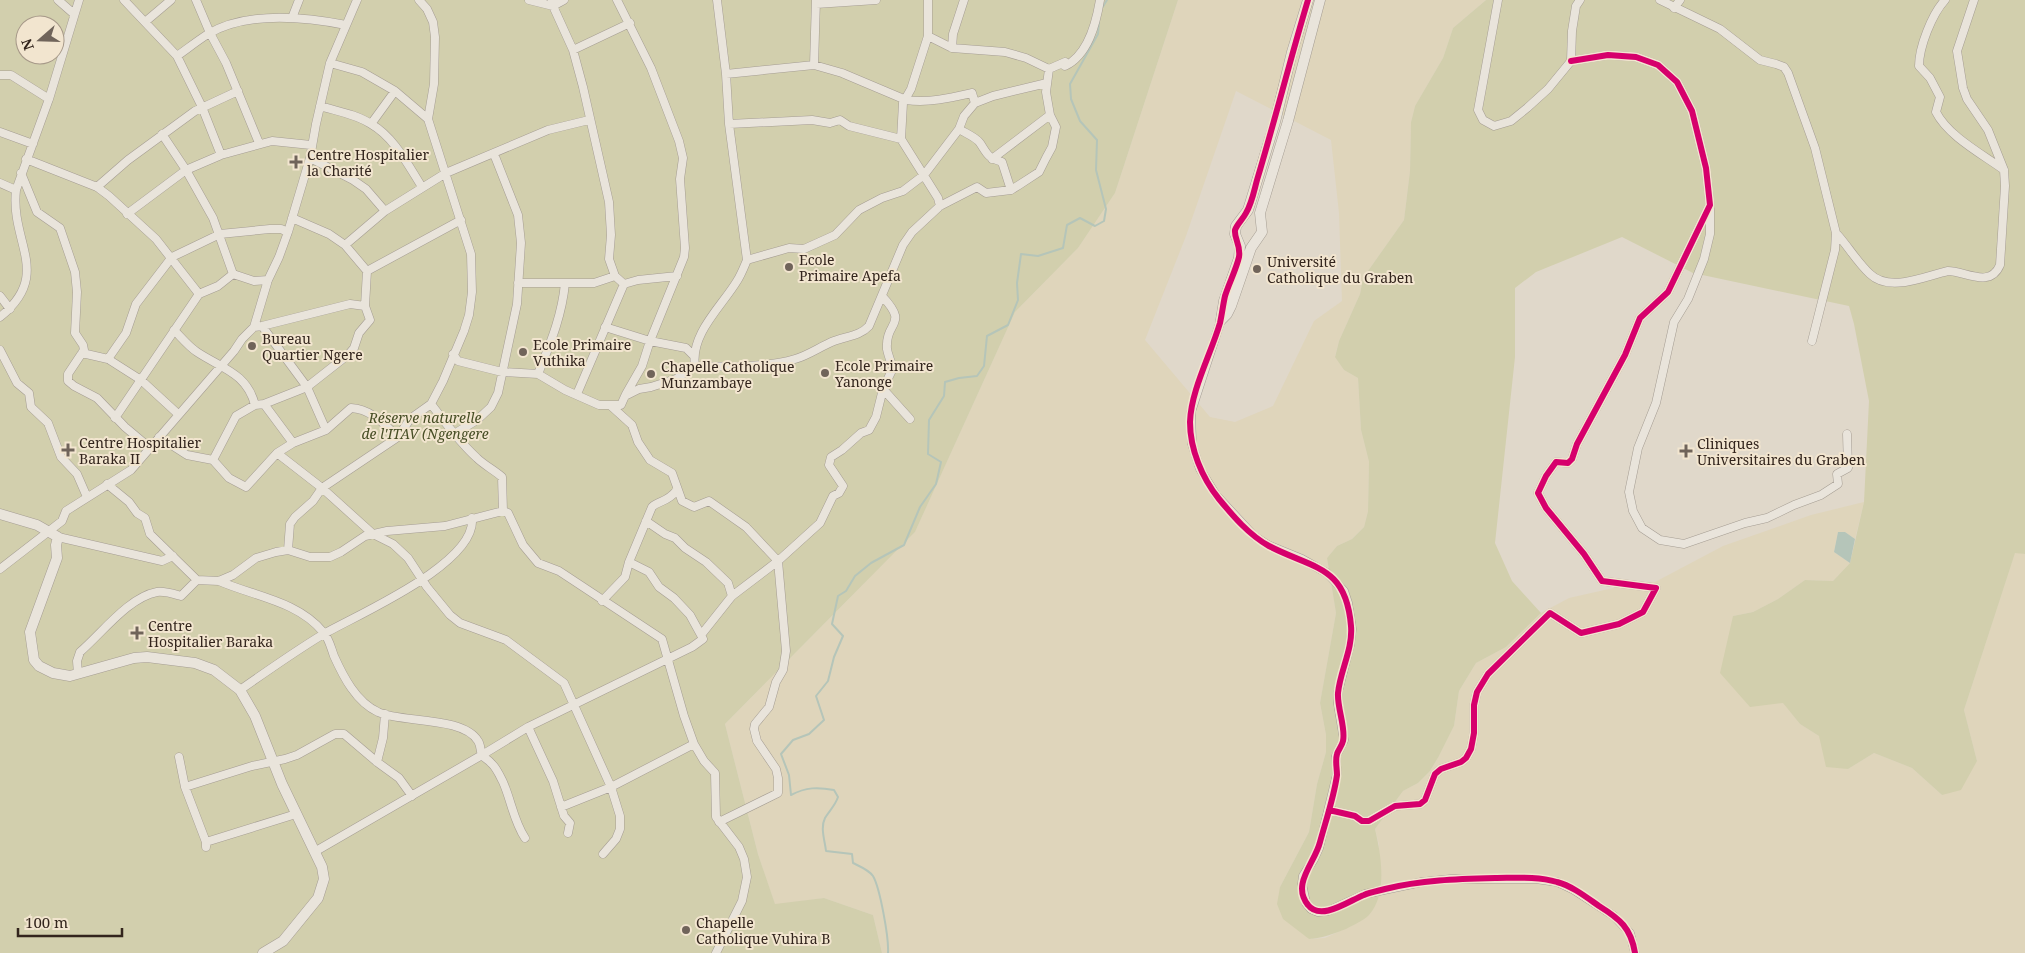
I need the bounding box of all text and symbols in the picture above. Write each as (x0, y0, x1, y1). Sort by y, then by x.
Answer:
north arrow (15, 15, 65, 65)
text: N (16, 36, 38, 53)
place label: Centre Hospitalier la Charité (307, 145, 429, 180)
marker: Centre Hospitalier la Charité (289, 155, 303, 169)
place label: Ecole Primaire Apefa (799, 250, 901, 285)
place label: Université Catholique du Graben (1267, 252, 1413, 287)
marker: Ecole Primaire Apefa (783, 261, 795, 273)
marker: Université Catholique du Graben (1251, 263, 1263, 275)
place label: Bureau Quartier Ngere (262, 329, 363, 364)
place label: Ecole Primaire Vuthika (533, 335, 631, 370)
marker: Bureau Quartier Ngere (246, 340, 258, 352)
marker: Ecole Primaire Vuthika (517, 346, 529, 358)
place label: Ecole Primaire Yanonge (834, 356, 933, 391)
place label: Chapelle Catholique Munzambaye (661, 357, 794, 392)
marker: Ecole Primaire Yanonge (819, 367, 831, 379)
marker: Chapelle Catholique Munzambaye (645, 368, 657, 380)
park label: Réserve naturelle de l'ITAV (Ngengere (361, 408, 489, 443)
place label: Centre Hospitalier Baraka II (79, 433, 201, 468)
place label: Cliniques Universitaires du Graben (1697, 434, 1865, 469)
marker: Centre Hospitalier Baraka II (61, 443, 75, 457)
marker: Cliniques Universitaires du Graben (1679, 444, 1693, 458)
place label: Centre Hospitalier Baraka (148, 616, 273, 651)
marker: Centre Hospitalier Baraka (130, 626, 144, 640)
scale bar (18, 906, 121, 938)
text: 100 m (25, 912, 68, 932)
place label: Chapelle Catholique Vuhira B (696, 913, 831, 948)
marker: Chapelle Catholique Vuhira B (680, 924, 692, 936)

